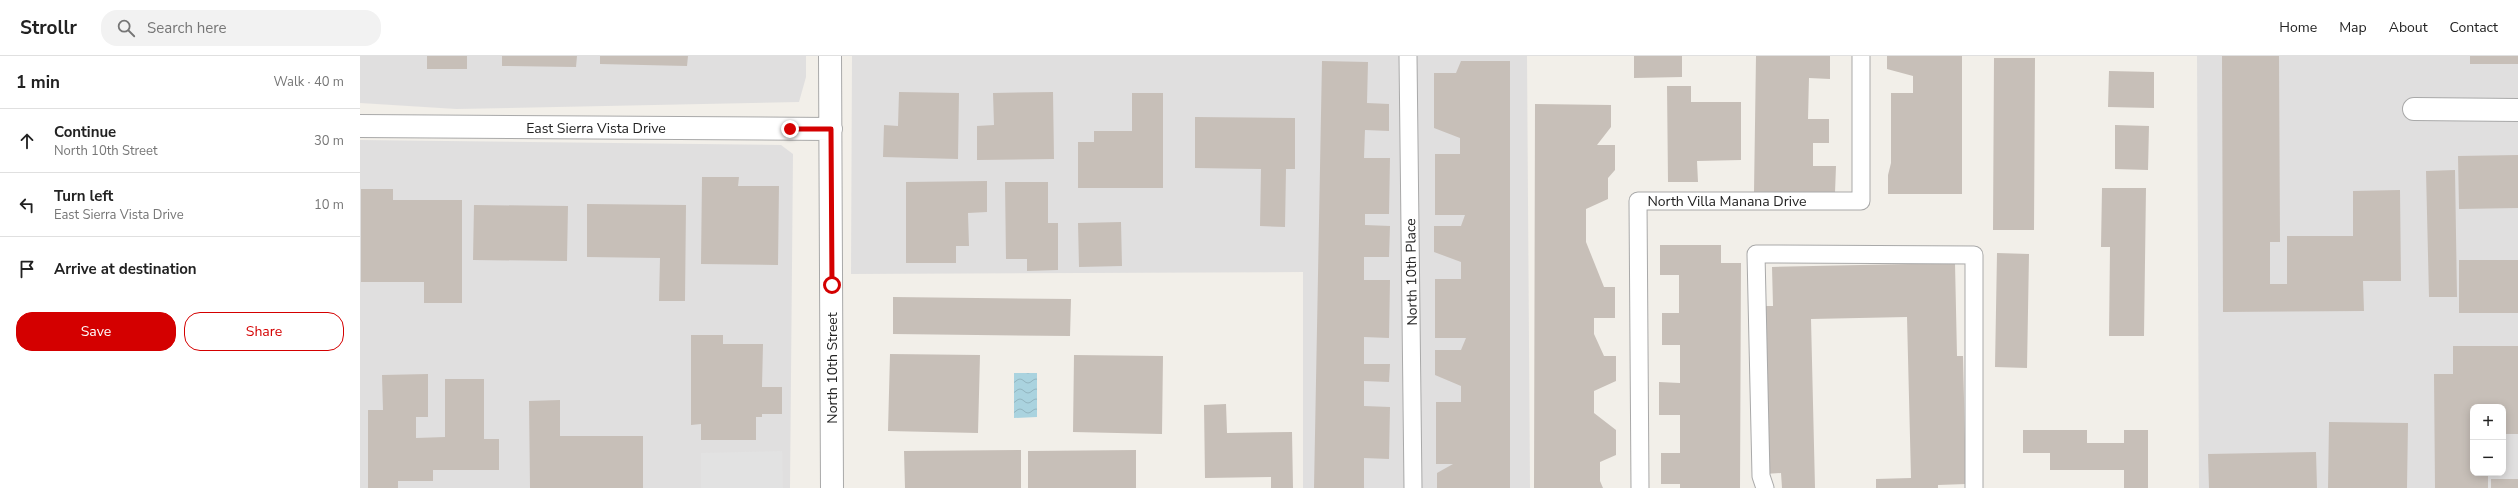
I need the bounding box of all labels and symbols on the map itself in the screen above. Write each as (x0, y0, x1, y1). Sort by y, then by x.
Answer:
street label: East Sierra Vista Drive (526, 119, 666, 138)
route end (781, 120, 799, 138)
street label: North Villa Manana Drive (1647, 192, 1807, 211)
street label: North 10th Place (1401, 218, 1422, 326)
route start (823, 276, 841, 294)
street label: North 10th Street (823, 312, 842, 424)

